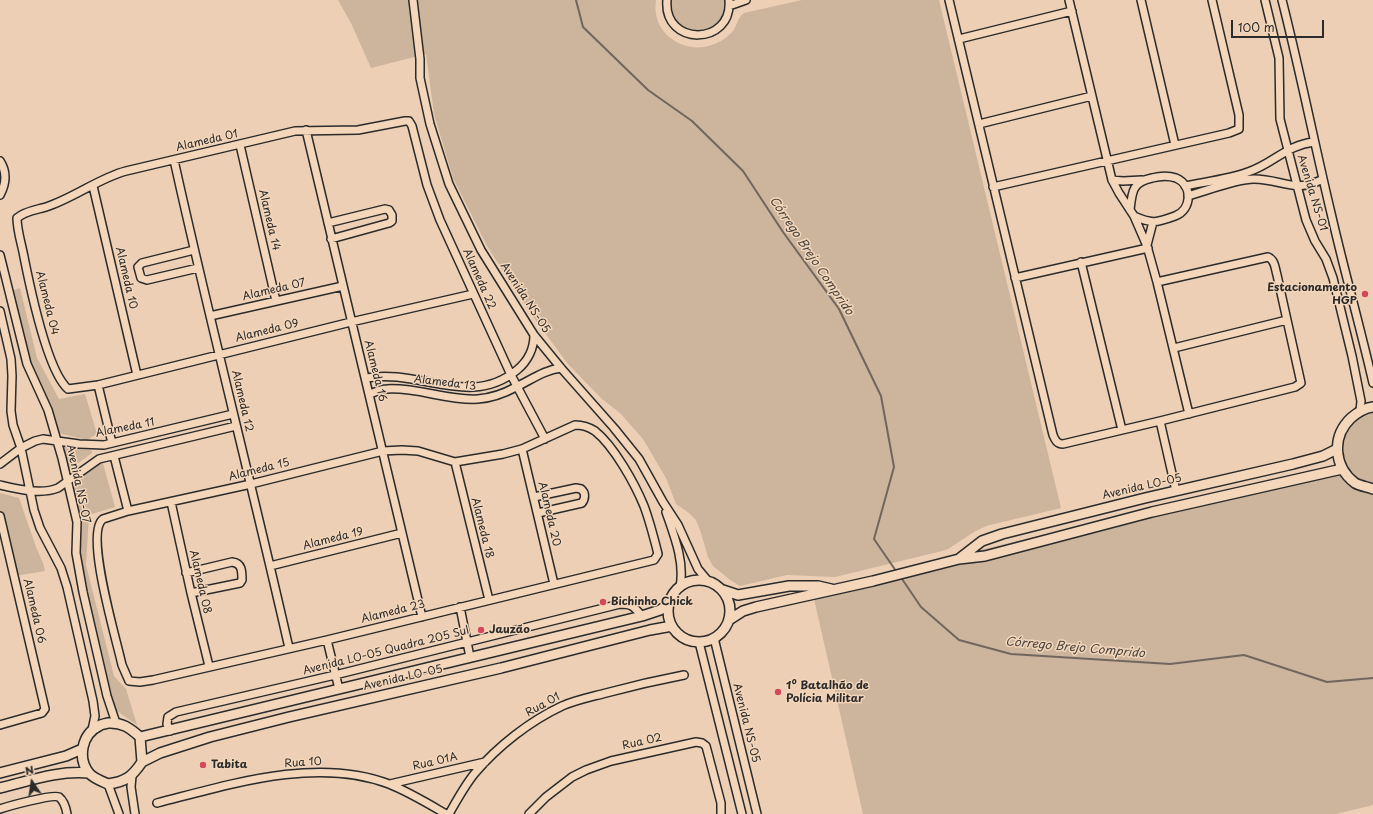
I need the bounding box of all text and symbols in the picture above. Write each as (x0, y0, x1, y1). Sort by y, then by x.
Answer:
scale bar (1233, 12, 1326, 38)
text: 100 m (1238, 18, 1275, 36)
street label: Alameda 01 (175, 127, 239, 155)
street label: Avenida NS-01 (1294, 153, 1330, 233)
street label: Alameda 14 (256, 188, 282, 252)
water label: Córrego Brejo Comprido (766, 194, 856, 318)
street label: Alameda 10 (112, 246, 140, 310)
street label: Alameda 22 (460, 247, 498, 311)
street label: Avenida NS-05 (497, 260, 553, 336)
street label: Alameda 04 (33, 270, 61, 336)
street label: Alameda 07 (241, 276, 307, 304)
place label: Estacionamento HGP (1267, 281, 1357, 307)
marker: Estacionamento HGP (1360, 289, 1370, 299)
street label: Alameda 09 (234, 317, 300, 345)
street label: Alameda 16 (361, 339, 389, 403)
street label: Alameda 12 (228, 369, 256, 433)
street label: Alameda 13 (413, 373, 477, 393)
street label: Alameda 11 (94, 416, 156, 440)
street label: Avenida NS-07 (63, 443, 93, 525)
street label: Alameda 15 (227, 456, 291, 484)
street label: Avenida LO-05 (1101, 471, 1183, 503)
street label: Alameda 20 (535, 480, 563, 548)
street label: Alameda 18 (468, 496, 496, 560)
street label: Alameda 19 (301, 525, 365, 553)
street label: Alameda 08 (186, 549, 214, 615)
street label: Alameda 06 (20, 577, 48, 645)
place label: Bichinho Chick (611, 595, 693, 609)
marker: Bichinho Chick (598, 597, 608, 607)
street label: Alameda 23 (360, 598, 426, 626)
place label: Jauzão (489, 623, 530, 637)
street label: Avenida LO-05 Quadra 205 Sul (302, 624, 470, 678)
marker: Jauzão (476, 625, 486, 635)
water label: Córrego Brejo Comprido (1005, 635, 1145, 661)
street label: Avenida LO-05 (362, 662, 444, 694)
place label: 1º Batalhão de Polícia Militar (786, 679, 869, 705)
street label: Avenida NS-05 (730, 682, 762, 764)
marker: 1º Batalhão de Polícia Militar (773, 687, 783, 697)
street label: Rua 01 (523, 690, 563, 720)
street label: Rua 02 (621, 731, 663, 753)
street label: Rua 01A (411, 750, 459, 774)
street label: Rua 10 (284, 755, 322, 771)
place label: Tabita (211, 758, 247, 772)
marker: Tabita (198, 760, 208, 770)
text: N (23, 761, 35, 779)
north arrow (12, 762, 52, 802)

